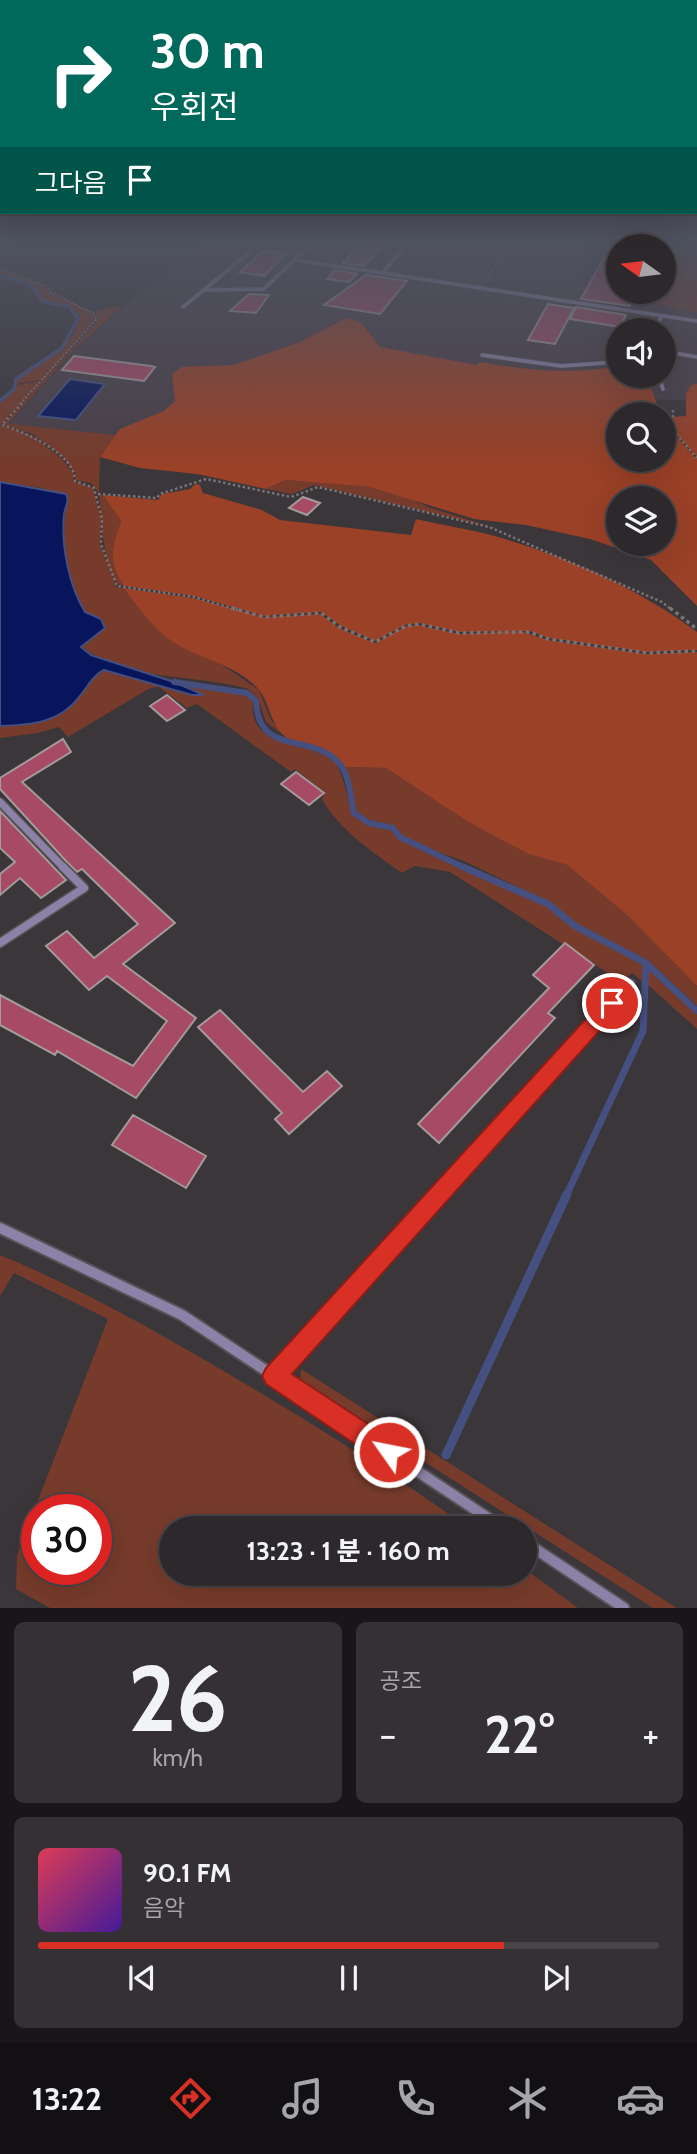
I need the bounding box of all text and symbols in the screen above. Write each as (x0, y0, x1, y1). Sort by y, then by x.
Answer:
text: 30 m (150, 21, 265, 80)
icon: right (35, 28, 126, 119)
text: 우회전 (150, 87, 238, 126)
icon: arrive (121, 161, 159, 199)
text: 그다음 (35, 167, 107, 199)
north arrow (606, 234, 676, 304)
map controls (606, 234, 676, 556)
button: sound (606, 318, 676, 388)
button: search (606, 402, 676, 472)
button: layers (606, 486, 676, 556)
pin (582, 973, 642, 1033)
icon: arrive (593, 984, 631, 1022)
position arrow (352, 1415, 426, 1489)
speed limit sign: 30 (21, 1494, 112, 1585)
text: 13:23 · 1 분 · 160 m (247, 1535, 449, 1567)
text: 26 (128, 1643, 227, 1754)
text: 공조 (380, 1667, 422, 1695)
text: 22° (484, 1703, 554, 1766)
text: − (380, 1711, 396, 1758)
text: + (642, 1711, 659, 1758)
text: km/h (153, 1744, 203, 1772)
text: 90.1 FM (143, 1857, 231, 1889)
text: 음악 (143, 1894, 185, 1922)
icon: previous (123, 1959, 161, 1997)
icon: pause (330, 1959, 368, 1997)
icon: next (537, 1959, 575, 1997)
icon: directions (166, 2074, 215, 2123)
icon: music (278, 2074, 327, 2123)
icon: phone (391, 2074, 440, 2123)
icon: climate (503, 2074, 552, 2123)
icon: car (616, 2074, 665, 2123)
text: 13:22 (32, 2079, 102, 2118)

